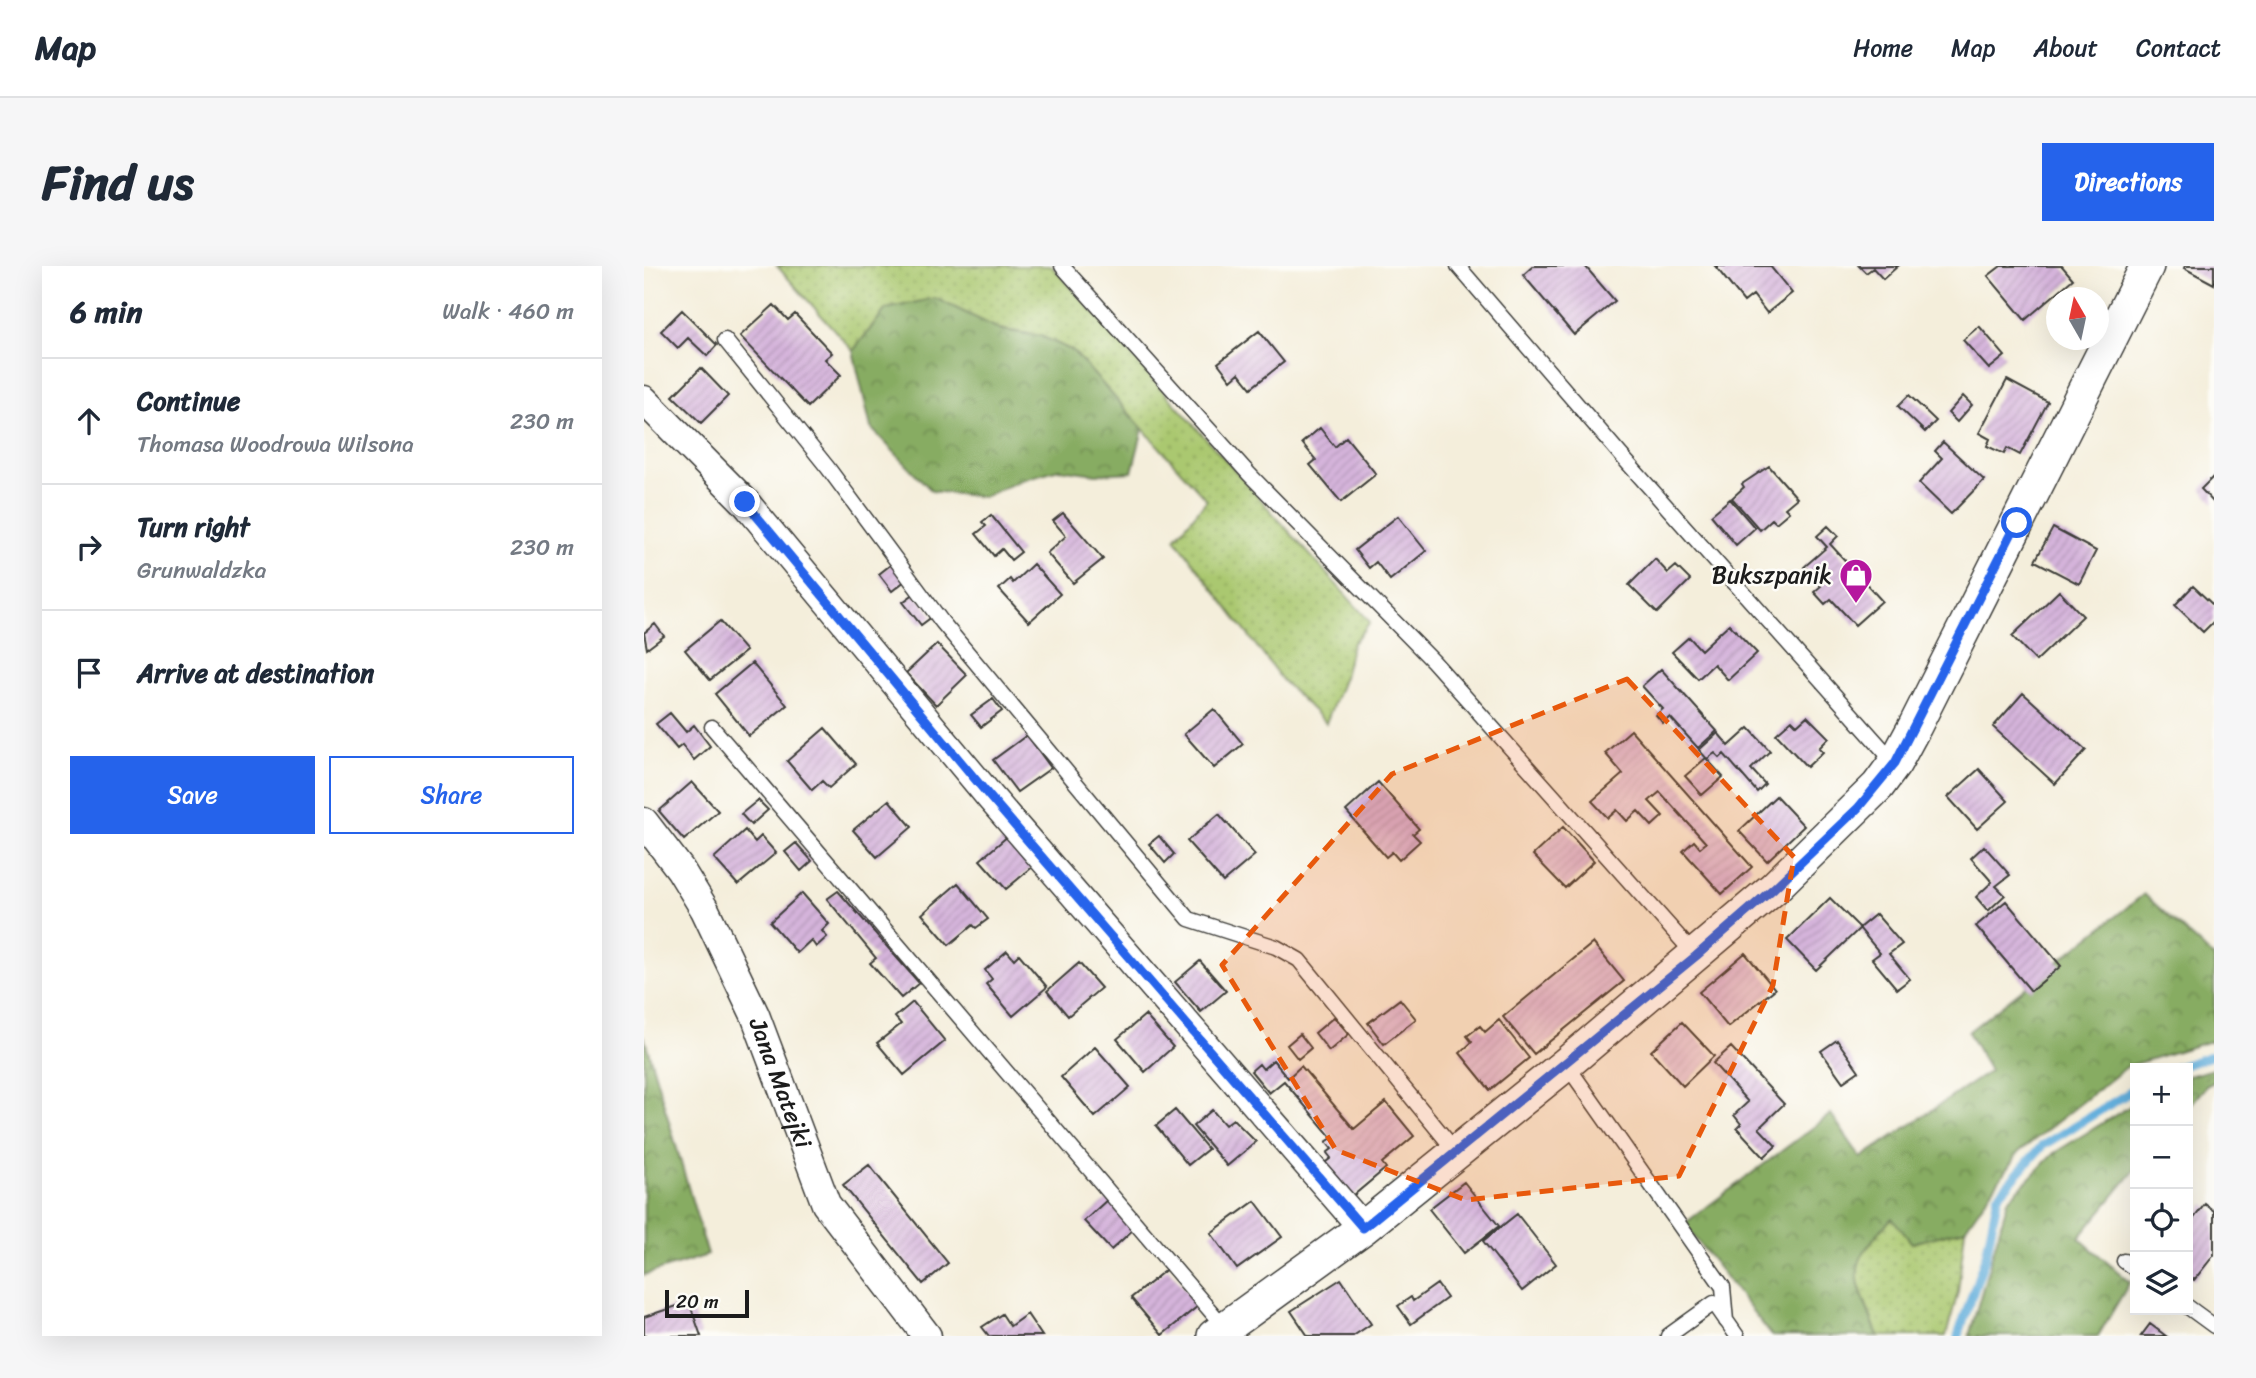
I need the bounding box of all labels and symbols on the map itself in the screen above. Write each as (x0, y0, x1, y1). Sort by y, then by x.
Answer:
north arrow (2046, 287, 2109, 350)
route end (729, 486, 760, 517)
route start (2001, 507, 2032, 538)
place label: Bukszpanik (1712, 554, 1832, 596)
shop icon: Bukszpanik (1837, 556, 1875, 605)
street label: Jana Matejki (736, 1011, 825, 1155)
scale bar (665, 1287, 749, 1319)

